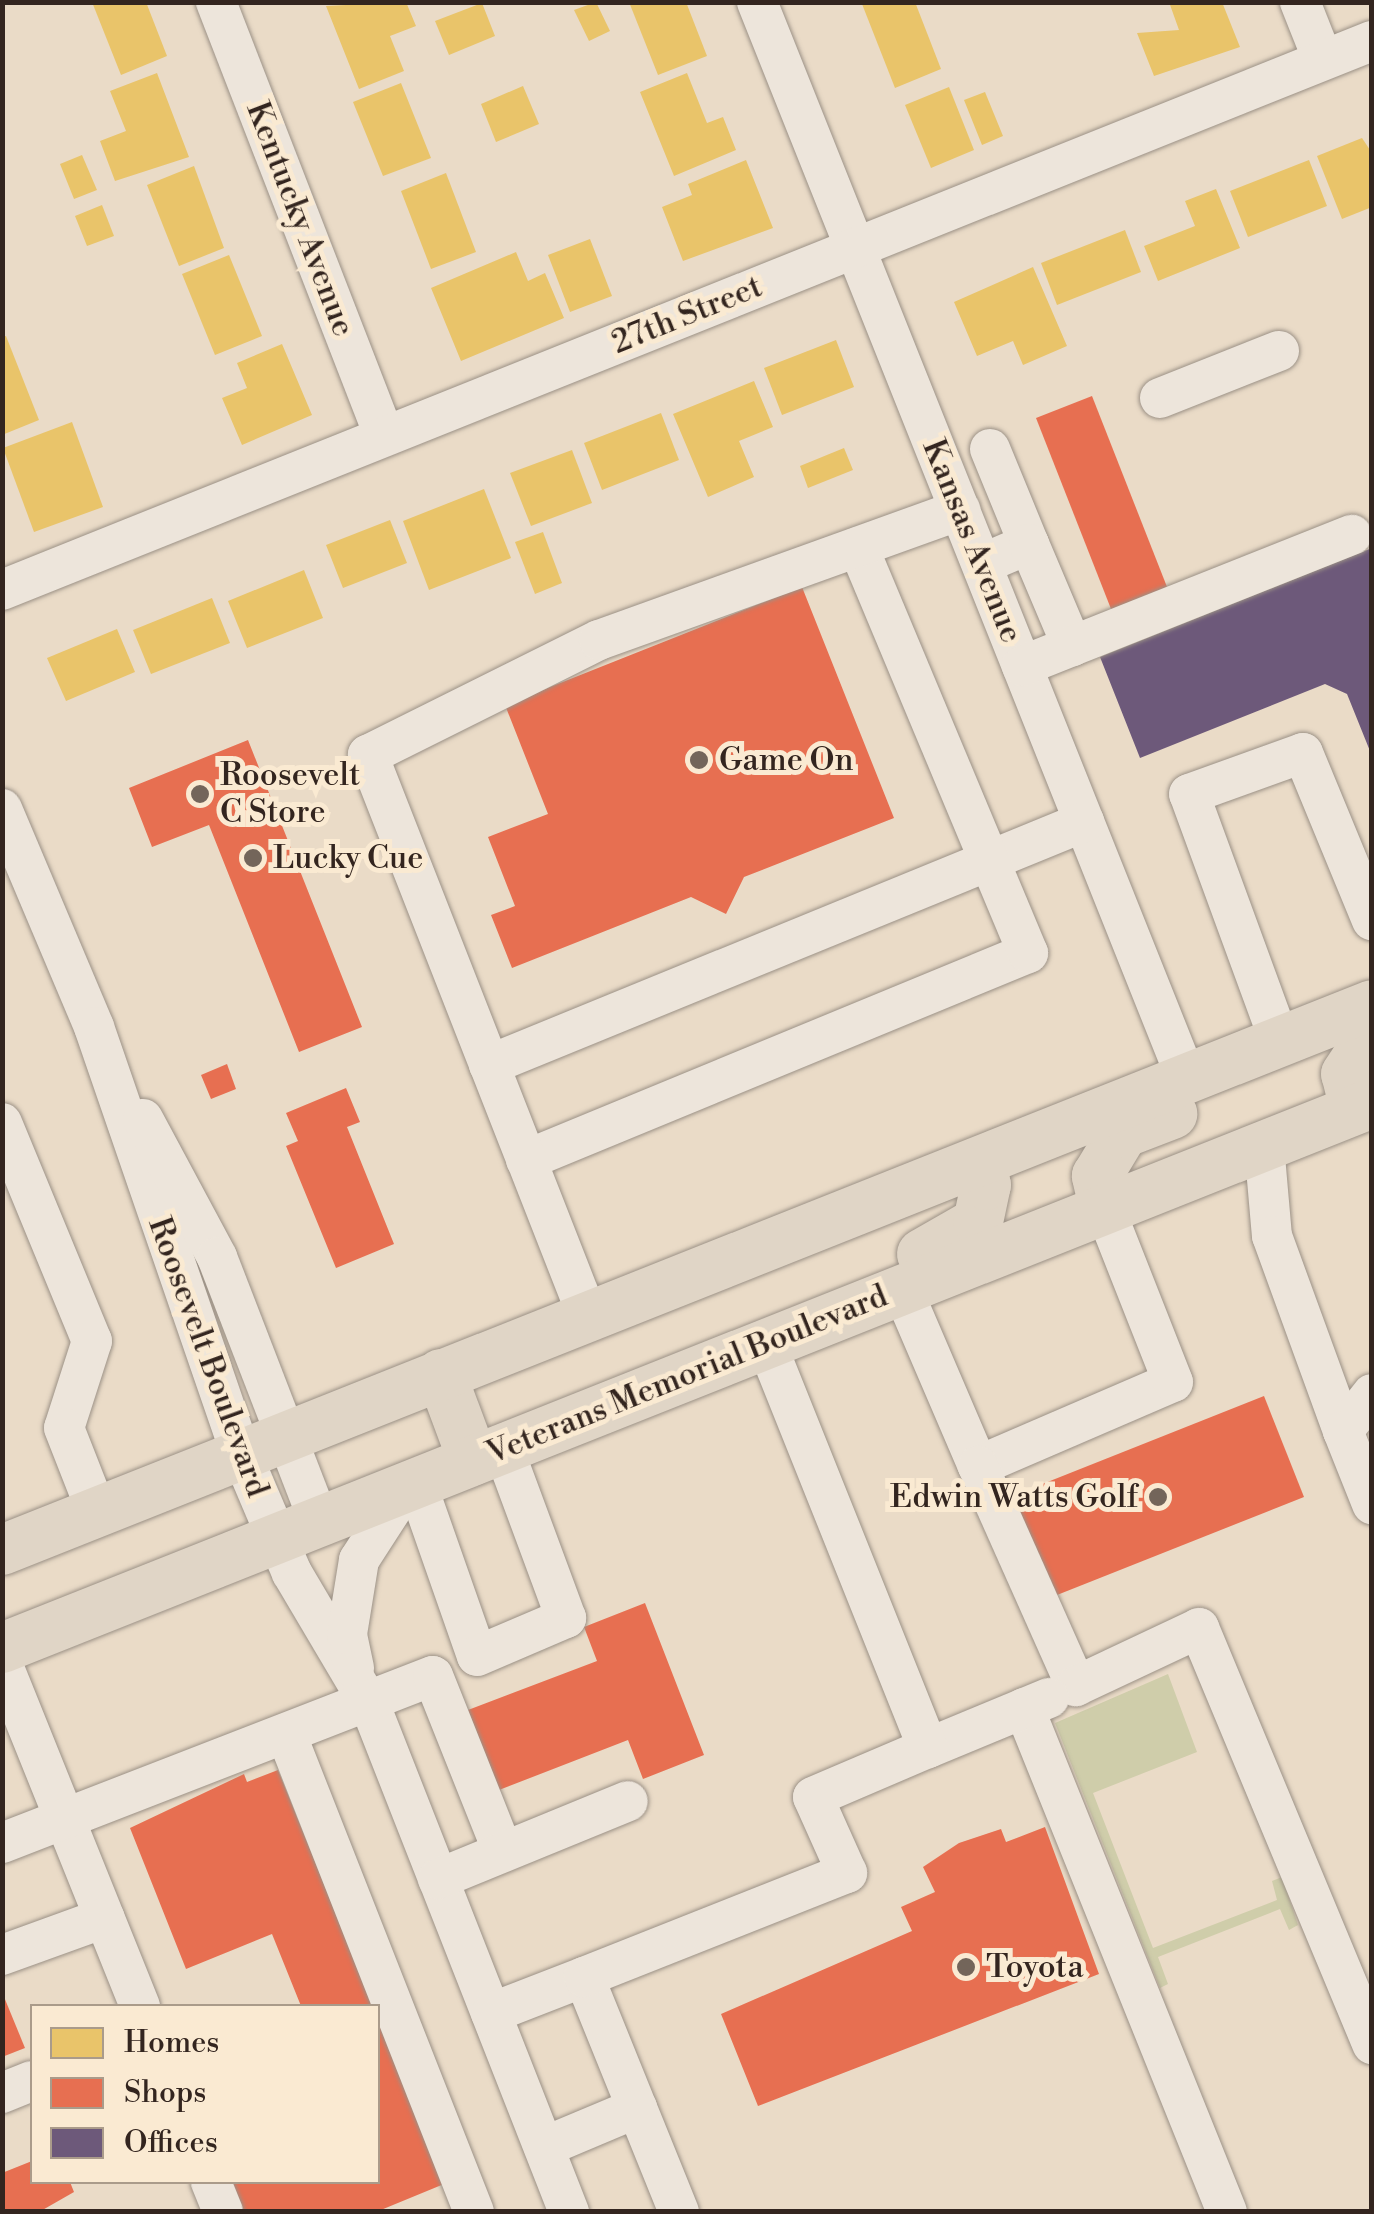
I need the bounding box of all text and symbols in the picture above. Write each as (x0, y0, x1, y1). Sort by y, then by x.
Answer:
street label: Kentucky Avenue (238, 96, 362, 342)
street label: 27th Street (606, 268, 768, 362)
street label: Kansas Avenue (914, 434, 1030, 648)
place label: Game On (719, 741, 854, 779)
marker: Game On (688, 749, 710, 771)
place label: Roosevelt C Store (220, 757, 360, 832)
marker: Roosevelt C Store (189, 783, 211, 805)
place label: Lucky Cue (273, 839, 423, 877)
marker: Lucky Cue (242, 847, 264, 869)
street label: Roosevelt Boulevard (140, 1212, 276, 1502)
street label: Veterans Memorial Boulevard (481, 1277, 893, 1473)
place label: Edwin Watts Golf (890, 1478, 1138, 1516)
marker: Edwin Watts Golf (1147, 1486, 1169, 1508)
place label: Toyota (986, 1948, 1084, 1986)
marker: Toyota (955, 1956, 977, 1978)
legend (30, 2004, 380, 2184)
text: Homes (124, 2024, 219, 2062)
text: Shops (124, 2074, 206, 2112)
text: Offices (124, 2124, 218, 2162)

